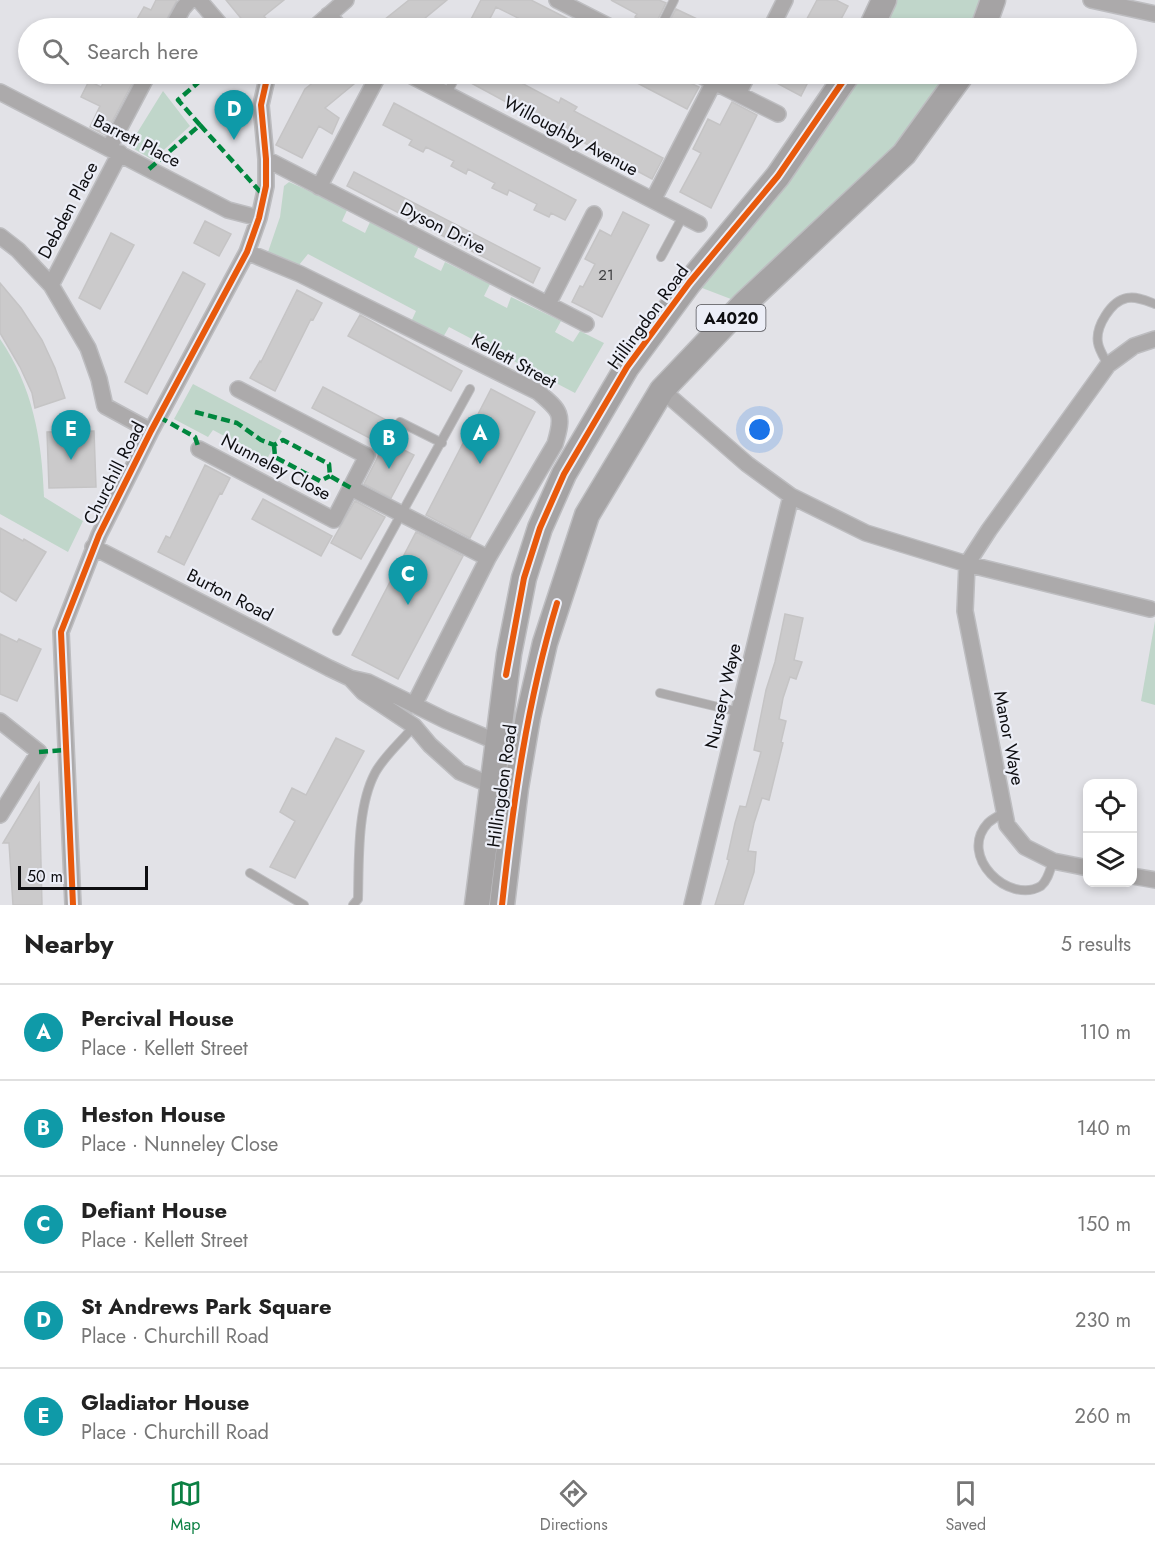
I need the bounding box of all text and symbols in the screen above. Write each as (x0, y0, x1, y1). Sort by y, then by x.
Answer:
search box (18, 18, 1137, 84)
icon: search (39, 35, 72, 68)
text: Search here (87, 35, 198, 67)
pin: D (214, 90, 254, 140)
street label: Willoughby Avenue (499, 90, 643, 182)
street label: Barrett Place (89, 108, 185, 174)
street label: Debden Place (31, 157, 105, 263)
street label: Dyson Drive (396, 195, 490, 261)
street label: Hillingdon Road (601, 259, 695, 375)
house number: 21 (598, 264, 614, 286)
road number: A4020 (696, 305, 766, 331)
street label: Kellett Street (467, 327, 562, 395)
pin: E (52, 410, 90, 460)
pin: A (460, 414, 500, 464)
your location (745, 415, 774, 444)
street label: Churchill Road (77, 417, 151, 529)
pin: B (370, 420, 408, 469)
street label: Nunneley Close (217, 427, 335, 507)
pin: C (388, 556, 428, 605)
street label: Burton Road (182, 562, 278, 628)
street label: Nursery Waye (698, 641, 748, 751)
street label: Manor Waye (987, 689, 1031, 787)
street label: Hillingdon Road (480, 723, 524, 849)
map controls (1083, 779, 1137, 887)
button: locate (1083, 779, 1137, 833)
button: layers (1083, 833, 1137, 887)
scale bar (18, 863, 148, 890)
text: 50 m (27, 865, 63, 888)
text: Nearby (24, 925, 113, 963)
text: 5 results (1061, 930, 1131, 959)
text: Percival House (81, 1002, 234, 1034)
text: A (36, 1018, 51, 1047)
text: 110 m (1079, 1018, 1131, 1047)
text: Place · Kellett Street (81, 1034, 248, 1063)
text: Heston House (81, 1098, 226, 1130)
text: B (37, 1114, 50, 1143)
text: 140 m (1077, 1114, 1131, 1143)
text: Place · Nunneley Close (81, 1130, 278, 1159)
text: Defiant House (81, 1194, 227, 1226)
text: C (36, 1210, 51, 1239)
text: 150 m (1077, 1210, 1131, 1239)
text: Place · Kellett Street (81, 1226, 248, 1255)
text: St Andrews Park Square (81, 1290, 332, 1322)
text: D (36, 1306, 51, 1335)
text: 230 m (1075, 1306, 1131, 1335)
text: Place · Churchill Road (81, 1322, 269, 1351)
text: Gladiator House (81, 1386, 249, 1418)
text: E (37, 1402, 50, 1431)
text: 260 m (1075, 1402, 1131, 1431)
text: Place · Churchill Road (81, 1418, 269, 1447)
tab: Map (169, 1477, 202, 1536)
tab: Directions (540, 1477, 608, 1536)
tab: Saved (945, 1477, 986, 1536)

